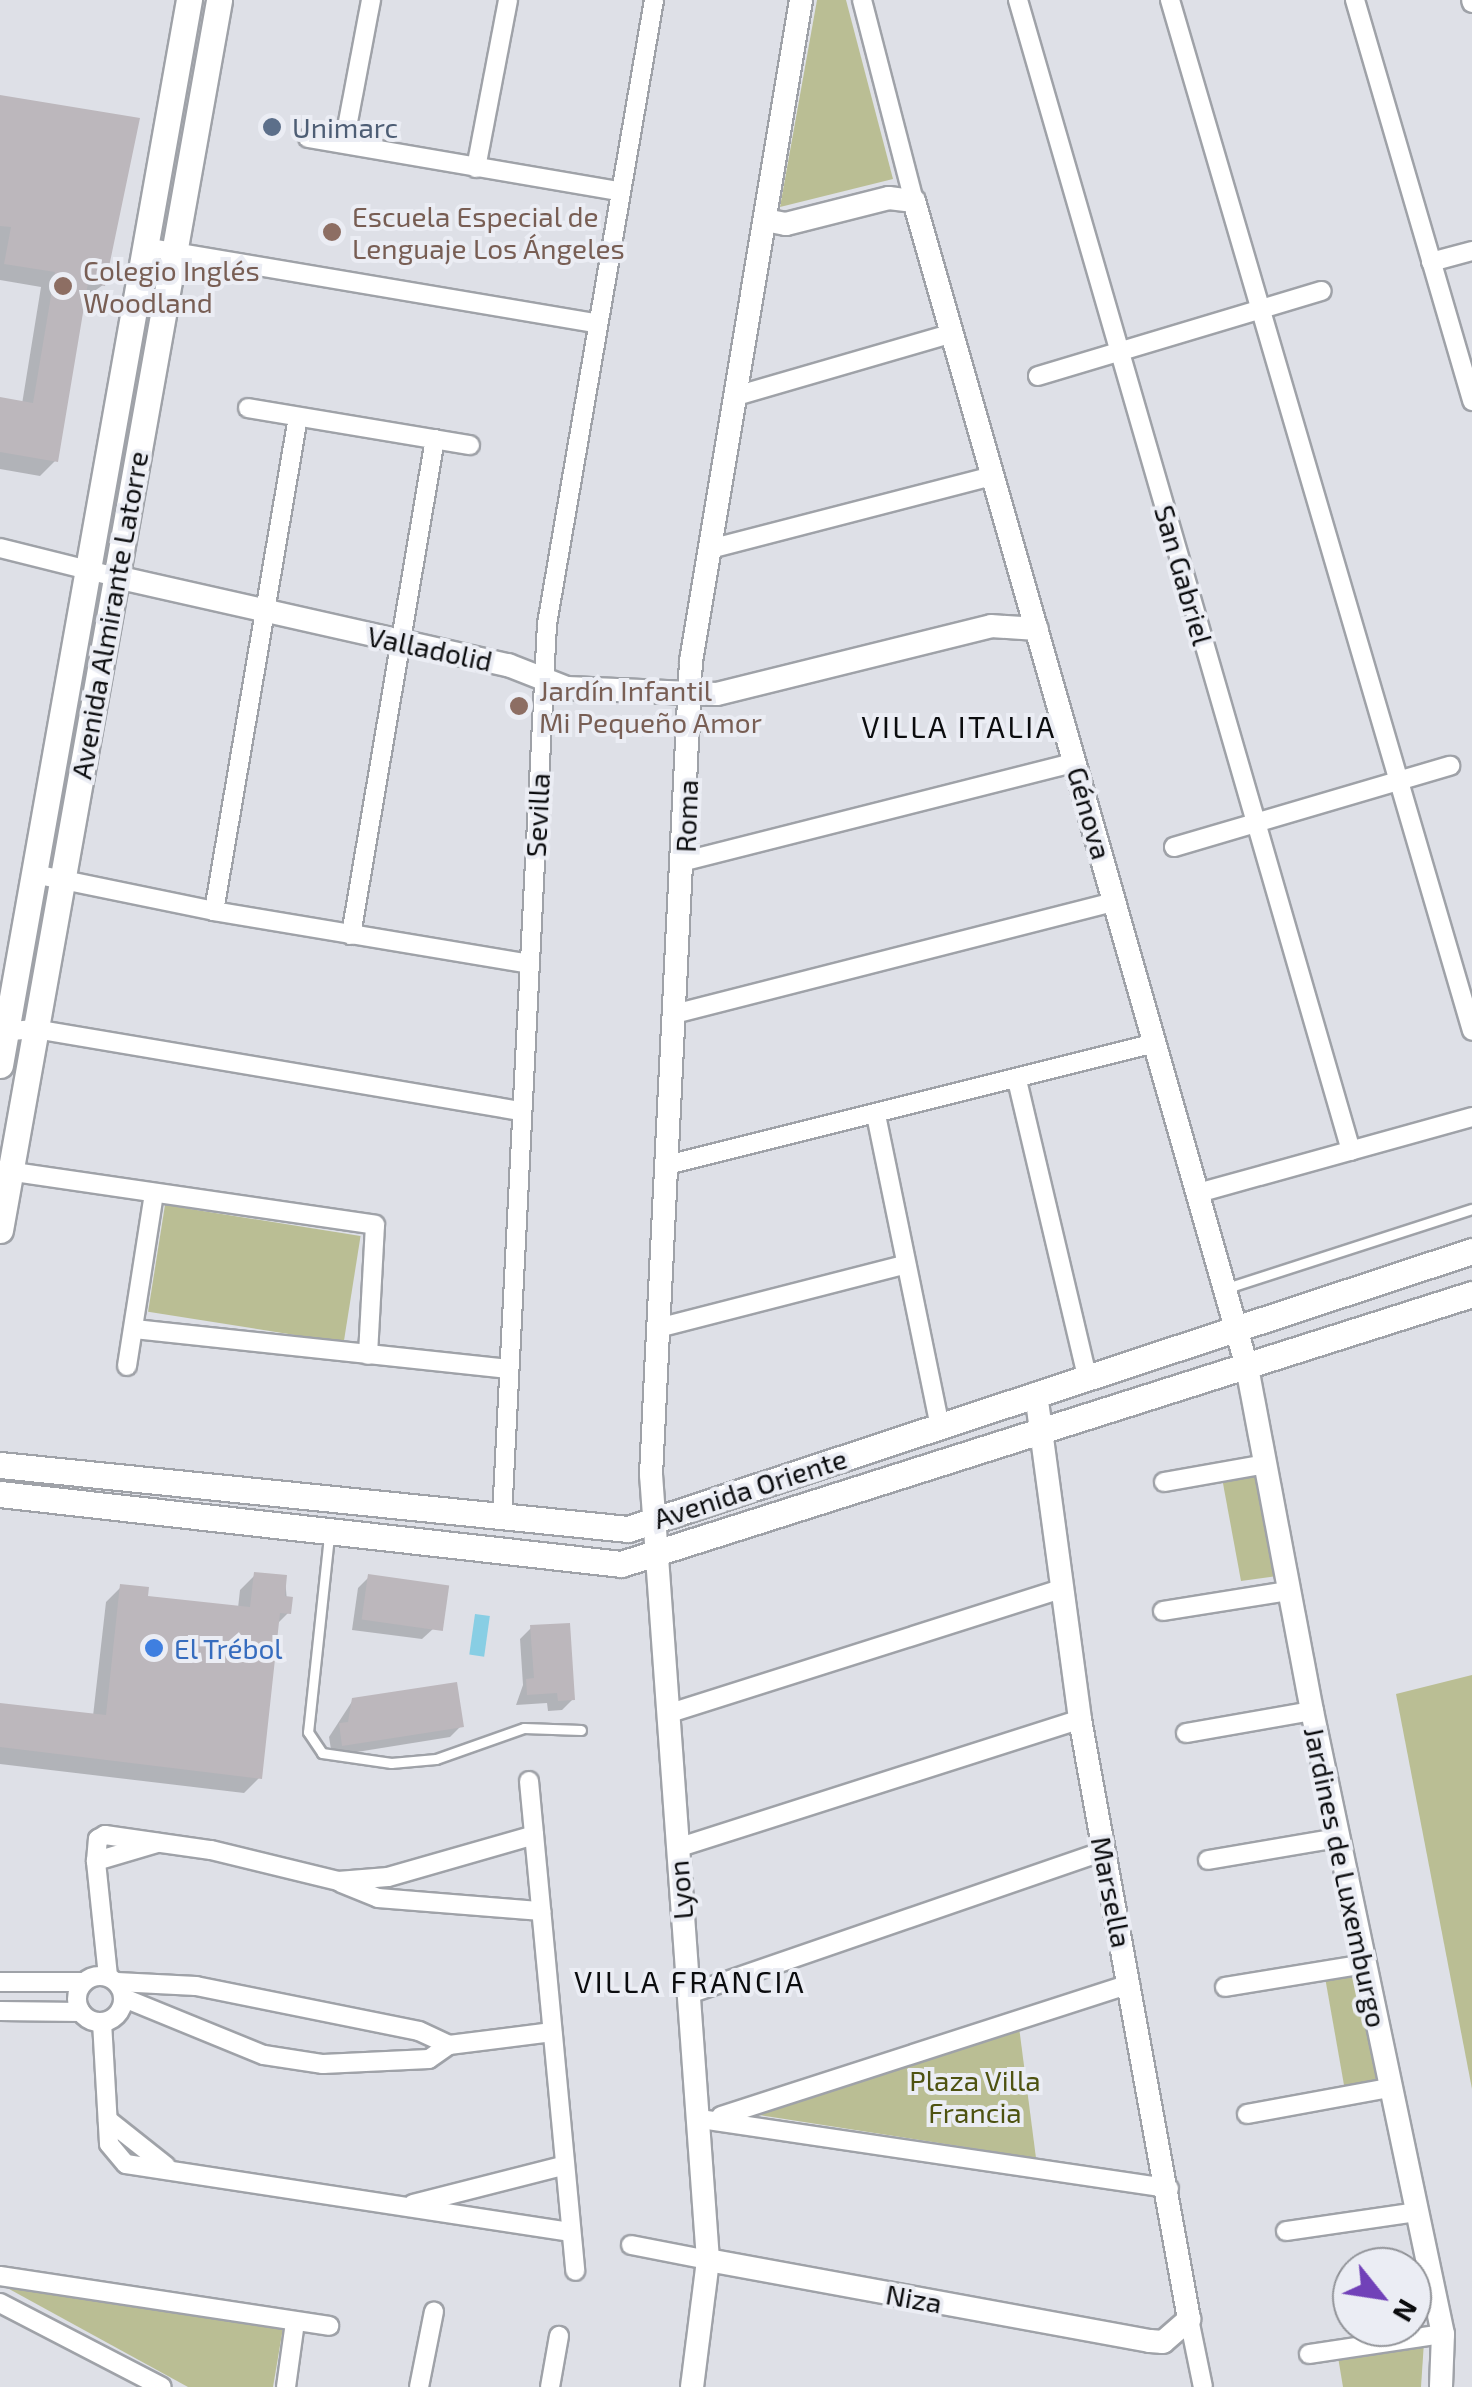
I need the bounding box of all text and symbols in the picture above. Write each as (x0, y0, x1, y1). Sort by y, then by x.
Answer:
place label: Unimarc (292, 110, 398, 144)
marker: Unimarc (261, 116, 283, 138)
place label: Escuela Especial de Lenguaje Los Ángeles (352, 199, 625, 265)
marker: Escuela Especial de Lenguaje Los Ángeles (321, 221, 343, 243)
place label: Colegio Inglés Woodland (83, 253, 260, 319)
marker: Colegio Inglés Woodland (52, 275, 74, 297)
street label: Avenida Almirante Latorre (64, 448, 154, 782)
street label: San Gabriel (1148, 501, 1220, 649)
street label: Valladolid (364, 618, 496, 678)
place label: Jardín Infantil Mi Pequeño Amor (539, 673, 763, 739)
marker: Jardín Infantil Mi Pequeño Amor (508, 695, 530, 717)
district label: VILLA ITALIA (861, 708, 1057, 744)
street label: Génova (1061, 763, 1119, 863)
street label: Sevilla (518, 772, 556, 858)
street label: Roma (668, 779, 704, 853)
street label: Avenida Oriente (649, 1441, 851, 1535)
place label: El Trébol (174, 1631, 284, 1665)
marker: El Trébol (143, 1637, 165, 1659)
street label: Jardines de Luxemburgo (1298, 1723, 1394, 2031)
street label: Marsella (1085, 1834, 1139, 1950)
street label: Lyon (661, 1859, 699, 1921)
district label: VILLA FRANCIA (574, 1963, 806, 1999)
park label: Plaza Villa Francia (909, 2063, 1041, 2129)
north arrow (1332, 2247, 1432, 2347)
street label: Niza (883, 2277, 945, 2319)
text: N (1386, 2294, 1426, 2328)

